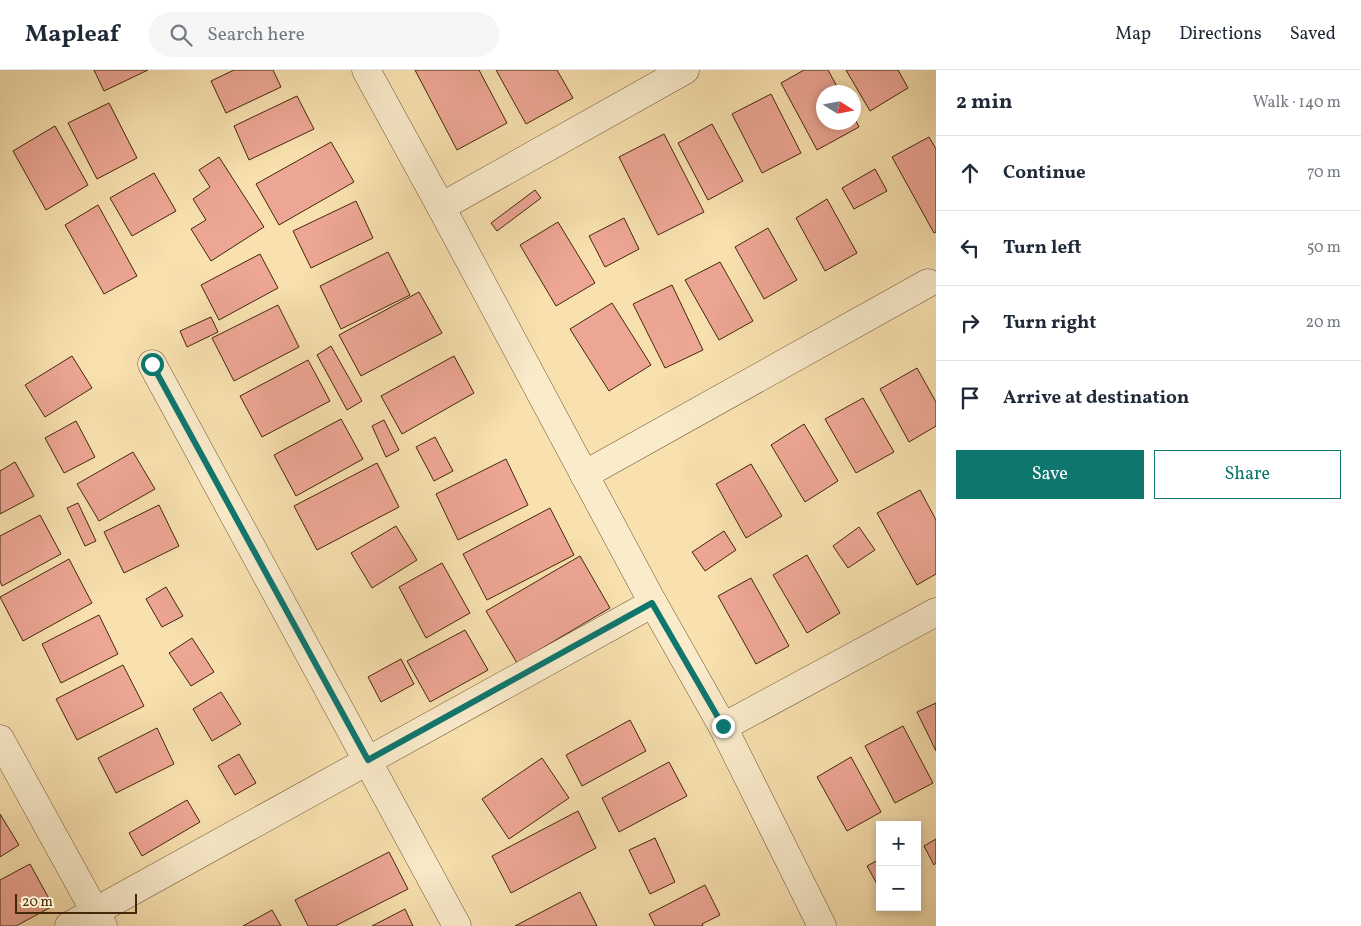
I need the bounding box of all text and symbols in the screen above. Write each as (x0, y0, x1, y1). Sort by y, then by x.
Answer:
search box (149, 12, 499, 57)
text: Mapleaf (25, 18, 119, 52)
icon: search (167, 21, 195, 49)
text: Search here (207, 22, 305, 48)
text: Map (1115, 22, 1151, 47)
text: Directions (1179, 22, 1262, 47)
text: Saved (1290, 22, 1336, 47)
north arrow (816, 85, 861, 130)
text: 2 min (956, 88, 1013, 117)
text: Walk · 140 m (1253, 92, 1341, 114)
icon: ahead (956, 159, 984, 187)
text: Continue (1003, 160, 1086, 186)
text: 70 m (1307, 162, 1341, 184)
icon: left (956, 234, 984, 262)
text: Turn left (1003, 235, 1082, 261)
text: 50 m (1307, 237, 1341, 259)
icon: right (956, 309, 984, 337)
text: Turn right (1003, 310, 1096, 336)
text: 20 m (1306, 312, 1341, 334)
route start (141, 353, 164, 376)
icon: arrive (956, 384, 984, 412)
text: Arrive at destination (1003, 385, 1189, 411)
button: Save (956, 450, 1144, 499)
button: Share (1154, 450, 1341, 499)
route end (712, 715, 735, 738)
map controls (876, 821, 921, 911)
button: + (876, 821, 921, 866)
button: − (876, 866, 921, 911)
scale bar (15, 891, 138, 914)
text: 20 m (22, 893, 53, 912)

